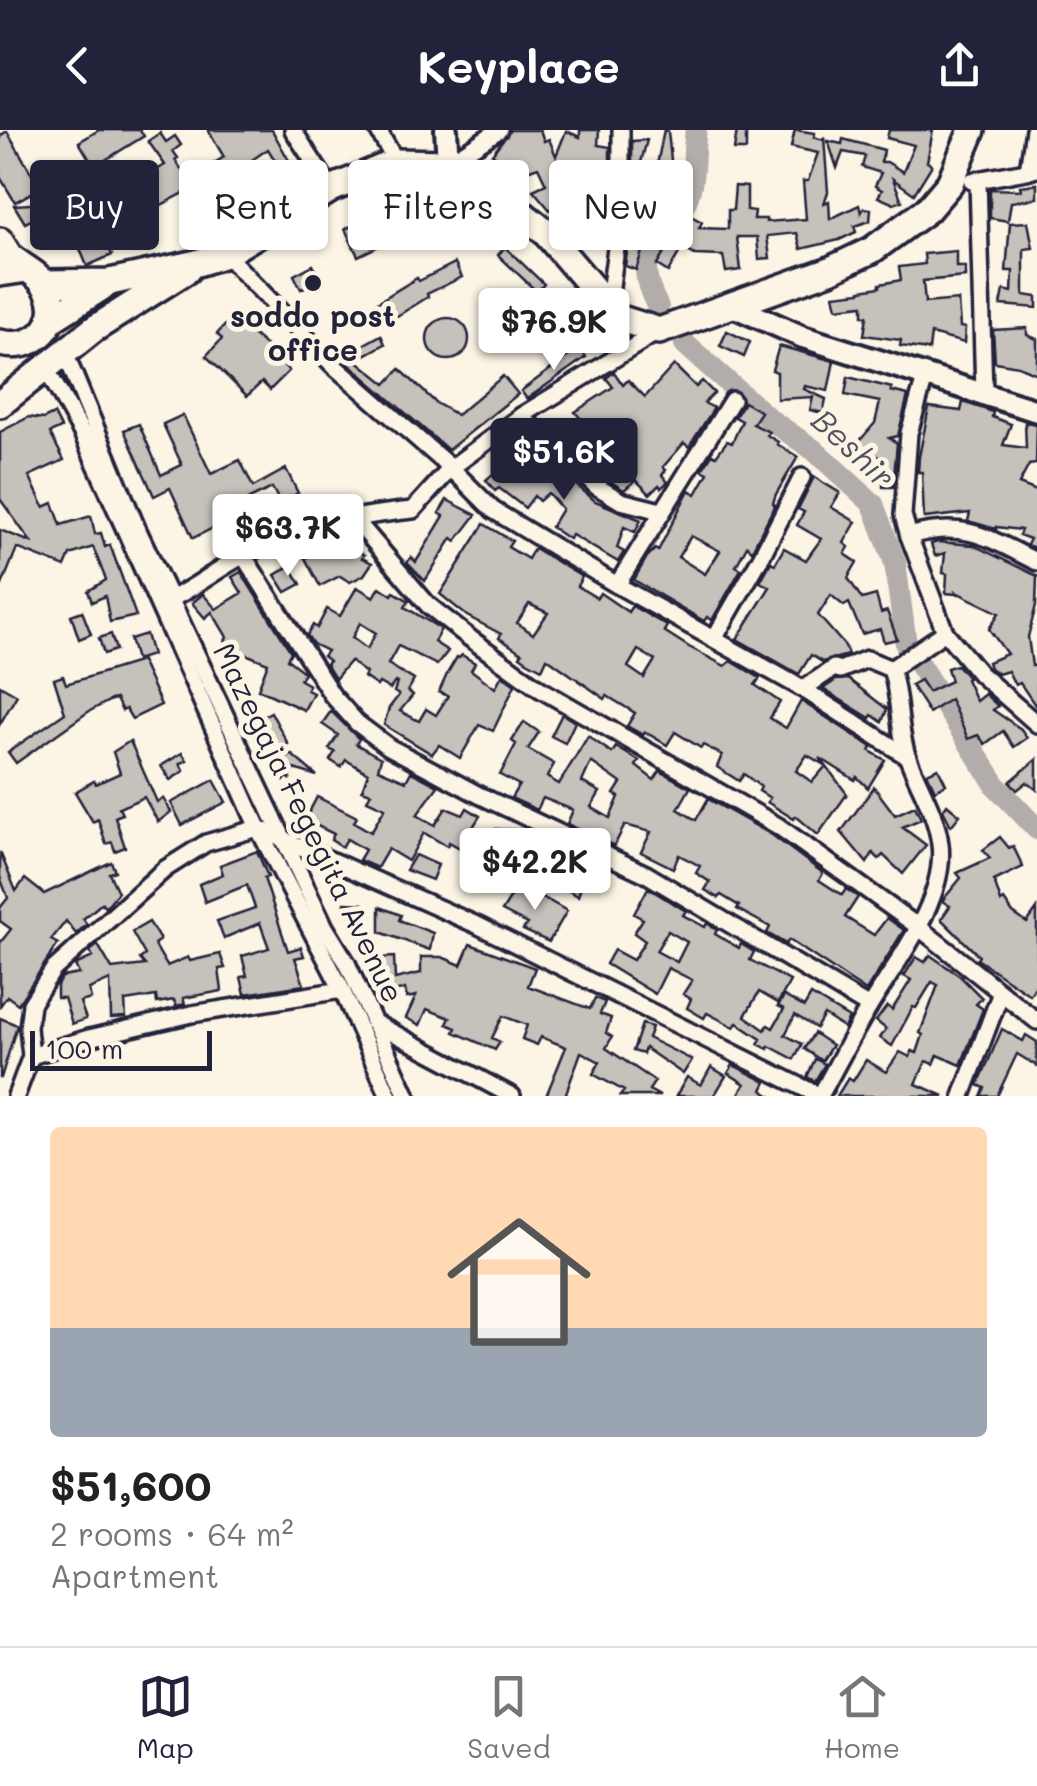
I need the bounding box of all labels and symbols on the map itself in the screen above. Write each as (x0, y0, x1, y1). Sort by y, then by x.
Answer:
marker: soddo post office (302, 272, 324, 294)
pin: $76.9K (473, 288, 635, 373)
place label: soddo post office (230, 295, 396, 369)
water label: Beshir (804, 398, 905, 497)
pin: $51.6K (483, 418, 645, 503)
pin: $63.7K (207, 494, 369, 579)
street label: Mazegaja Fegegita Avenue (205, 636, 414, 1009)
pin: $42.2K (454, 828, 616, 913)
scale bar (30, 1026, 212, 1070)

